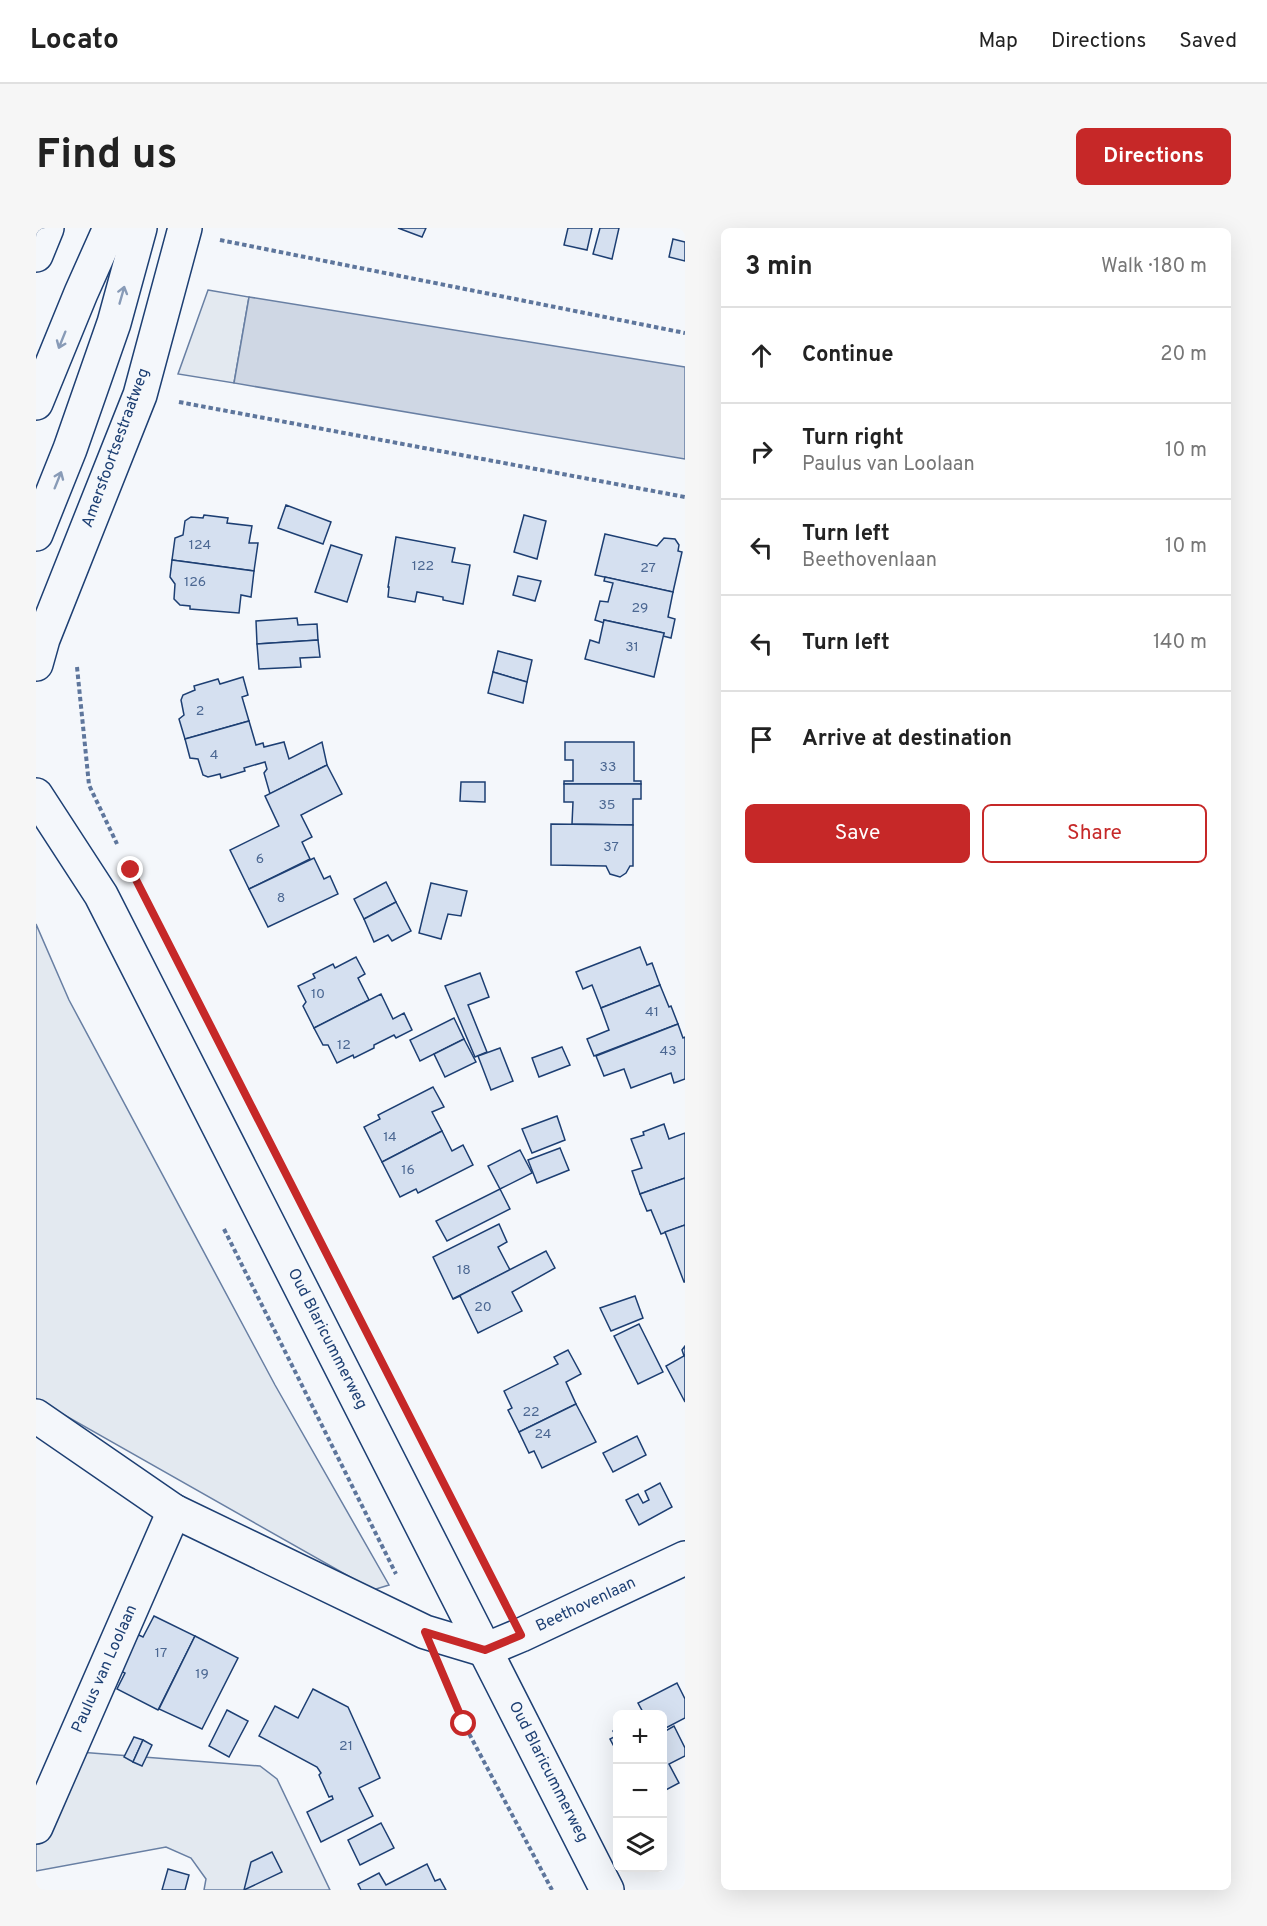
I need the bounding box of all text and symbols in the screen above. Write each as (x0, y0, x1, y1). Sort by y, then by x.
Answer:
text: Locato (30, 23, 119, 59)
text: Map (978, 28, 1018, 55)
text: Directions (1051, 28, 1146, 55)
text: Saved (1179, 28, 1237, 55)
button: Directions (1076, 128, 1231, 185)
text: Find us (36, 130, 177, 183)
text: 3 min (745, 251, 813, 284)
text: Walk · 180 m (1101, 254, 1207, 280)
one-way arrow (116, 286, 128, 305)
one-way arrow (56, 330, 67, 348)
icon: ahead (745, 339, 778, 372)
text: Continue (802, 342, 893, 369)
text: 20 m (1160, 342, 1207, 368)
street label: Amersfoortsestraatweg (78, 366, 154, 530)
text: Turn right (802, 425, 904, 452)
icon: right (745, 435, 778, 468)
text: 10 m (1165, 438, 1207, 464)
text: Paulus van Loolaan (802, 452, 975, 478)
one-way arrow (53, 471, 64, 489)
text: Turn left (802, 521, 890, 548)
icon: left (745, 531, 778, 564)
text: 10 m (1165, 534, 1207, 560)
house number: 124 (189, 537, 211, 554)
text: Beethovenlaan (802, 548, 937, 574)
house number: 122 (412, 558, 434, 575)
house number: 27 (640, 560, 656, 577)
house number: 126 (184, 574, 206, 591)
house number: 29 (632, 600, 648, 617)
icon: left (745, 627, 778, 660)
text: Turn left (802, 630, 890, 657)
text: 140 m (1153, 630, 1207, 656)
house number: 31 (625, 639, 639, 656)
house number: 2 (196, 703, 204, 720)
icon: arrive (745, 723, 778, 756)
text: Arrive at destination (802, 726, 1012, 753)
house number: 4 (210, 747, 218, 764)
house number: 33 (600, 759, 616, 776)
house number: 35 (598, 797, 616, 814)
button: Save (745, 804, 970, 863)
button: Share (982, 804, 1207, 863)
house number: 37 (603, 839, 619, 856)
house number: 6 (256, 851, 264, 868)
route end (117, 856, 143, 882)
house number: 8 (277, 890, 285, 907)
house number: 10 (311, 986, 325, 1003)
house number: 41 (645, 1004, 659, 1021)
house number: 12 (337, 1037, 351, 1054)
house number: 43 (659, 1043, 677, 1060)
house number: 14 (383, 1129, 397, 1146)
house number: 16 (401, 1162, 415, 1179)
house number: 18 (457, 1262, 471, 1279)
street label: Oud Blaricummerweg (283, 1265, 371, 1413)
house number: 20 (474, 1299, 492, 1316)
house number: 22 (522, 1404, 540, 1421)
house number: 24 (534, 1426, 552, 1443)
street label: Beethovenlaan (533, 1573, 639, 1637)
street label: Paulus van Loolaan (68, 1602, 142, 1736)
house number: 17 (155, 1645, 167, 1662)
house number: 19 (195, 1666, 209, 1683)
street label: Oud Blaricummerweg (504, 1698, 592, 1846)
route start (450, 1710, 476, 1736)
map controls (613, 1710, 667, 1872)
button: + (613, 1710, 667, 1764)
house number: 21 (339, 1738, 353, 1755)
button: − (613, 1764, 667, 1818)
button: layers (613, 1818, 667, 1872)

